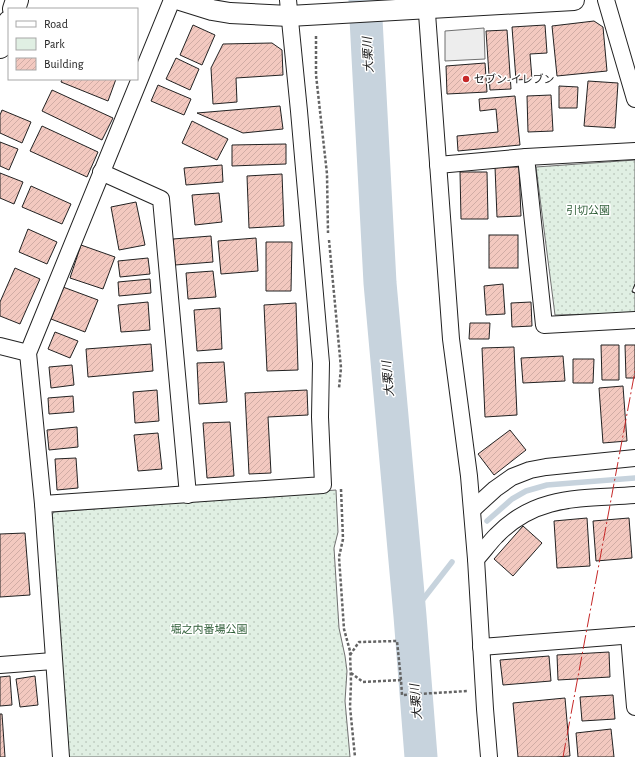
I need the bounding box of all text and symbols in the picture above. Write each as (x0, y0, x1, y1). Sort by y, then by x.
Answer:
legend (8, 8, 138, 80)
text: Road (44, 18, 68, 30)
water label: 大栗川 (360, 35, 375, 73)
text: Park (44, 38, 65, 50)
text: Building (44, 58, 84, 70)
place label: セブン-イレブン (474, 73, 554, 85)
marker: セブン-イレブン (461, 74, 471, 84)
park label: 引切公園 (566, 204, 610, 216)
water label: 大栗川 (379, 359, 396, 398)
park label: 堀之内番場公園 (171, 623, 248, 635)
water label: 大栗川 (407, 682, 424, 721)

